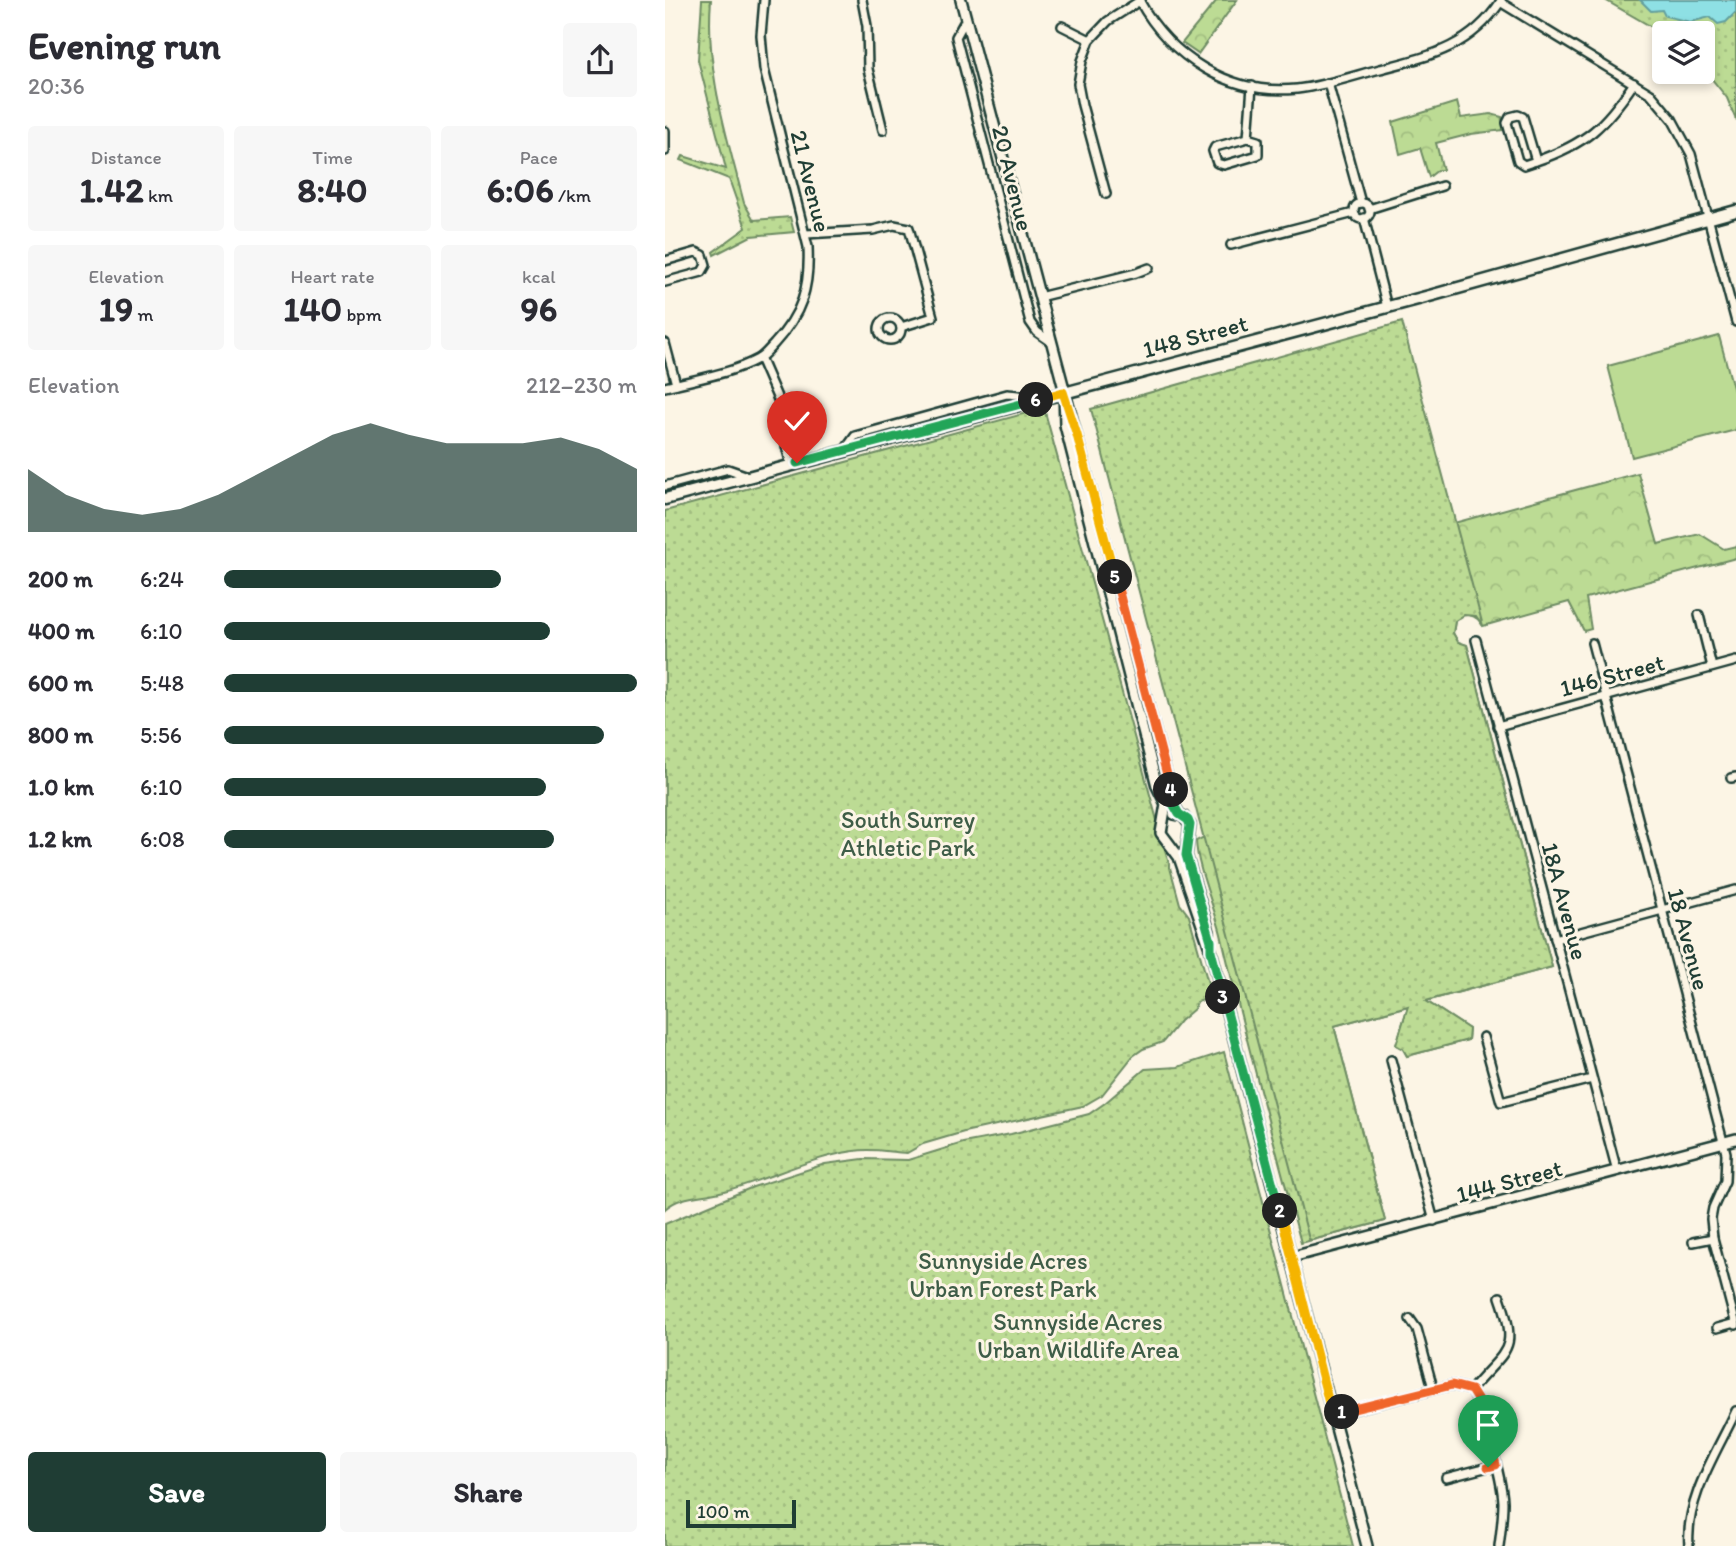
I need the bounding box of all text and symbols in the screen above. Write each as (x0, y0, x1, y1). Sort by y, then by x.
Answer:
map controls (1652, 21, 1715, 84)
button: layers (1652, 21, 1715, 84)
text: Evening run (28, 23, 221, 69)
button: share (563, 23, 637, 97)
text: 20:36 (28, 72, 85, 100)
street label: 20 Avenue (986, 122, 1040, 234)
street label: 21 Avenue (784, 127, 838, 235)
text: Distance (91, 146, 162, 169)
text: Time (312, 146, 353, 169)
text: Pace (520, 146, 558, 169)
text: 1.42 (79, 169, 144, 211)
text: 8:40 (297, 169, 368, 211)
text: 6:06 (487, 169, 554, 211)
text: km (144, 184, 173, 207)
text: /km (554, 184, 591, 207)
text: Elevation (88, 265, 164, 288)
text: Heart rate (290, 265, 375, 288)
text: kcal (522, 265, 556, 288)
text: 19 (99, 288, 133, 330)
text: 140 (283, 288, 342, 330)
text: 96 (520, 288, 557, 330)
text: m (133, 303, 154, 326)
text: bpm (342, 303, 382, 326)
street label: 148 Street (1139, 308, 1251, 364)
text: Elevation (28, 371, 119, 399)
text: 212–230 m (526, 371, 637, 399)
pin: 6 (1019, 382, 1053, 418)
text: 6 (1030, 388, 1041, 411)
pin (767, 391, 827, 463)
icon: check (778, 402, 816, 440)
pin: 5 (1098, 560, 1133, 594)
text: 200 m (28, 565, 93, 593)
text: 6:24 (140, 565, 184, 593)
text: 5 (1110, 565, 1119, 588)
text: 400 m (28, 617, 95, 645)
text: 6:10 (140, 617, 183, 645)
street label: 146 Street (1557, 647, 1667, 703)
text: 600 m (28, 669, 93, 697)
text: 5:48 (140, 669, 184, 697)
text: 800 m (28, 721, 93, 749)
text: 5:56 (140, 721, 182, 749)
pin: 4 (1154, 772, 1189, 808)
text: 1.0 km (28, 773, 94, 801)
text: 6:10 (140, 773, 183, 801)
text: 4 (1165, 778, 1176, 801)
park label: South Surrey Athletic Park (841, 805, 976, 862)
text: 1.2 km (28, 825, 92, 853)
text: 6:08 (140, 825, 185, 853)
street label: 18A Avenue (1535, 839, 1595, 963)
street label: 18 Avenue (1661, 885, 1717, 993)
pin: 3 (1205, 979, 1241, 1014)
text: 3 (1217, 985, 1228, 1008)
street label: 144 Street (1453, 1153, 1565, 1209)
pin: 2 (1263, 1194, 1297, 1228)
text: 2 (1275, 1199, 1285, 1222)
park label: Sunnyside Acres Urban Forest Park (909, 1246, 1097, 1303)
park label: Sunnyside Acres Urban Wildlife Area (977, 1307, 1180, 1364)
pin: 1 (1325, 1394, 1359, 1430)
pin (1458, 1395, 1518, 1467)
text: 1 (1337, 1400, 1346, 1423)
icon: arrive (1469, 1406, 1507, 1444)
button: Save (28, 1452, 326, 1532)
button: Share (340, 1452, 637, 1532)
scale bar (686, 1497, 796, 1529)
text: 100 m (697, 1500, 749, 1523)

